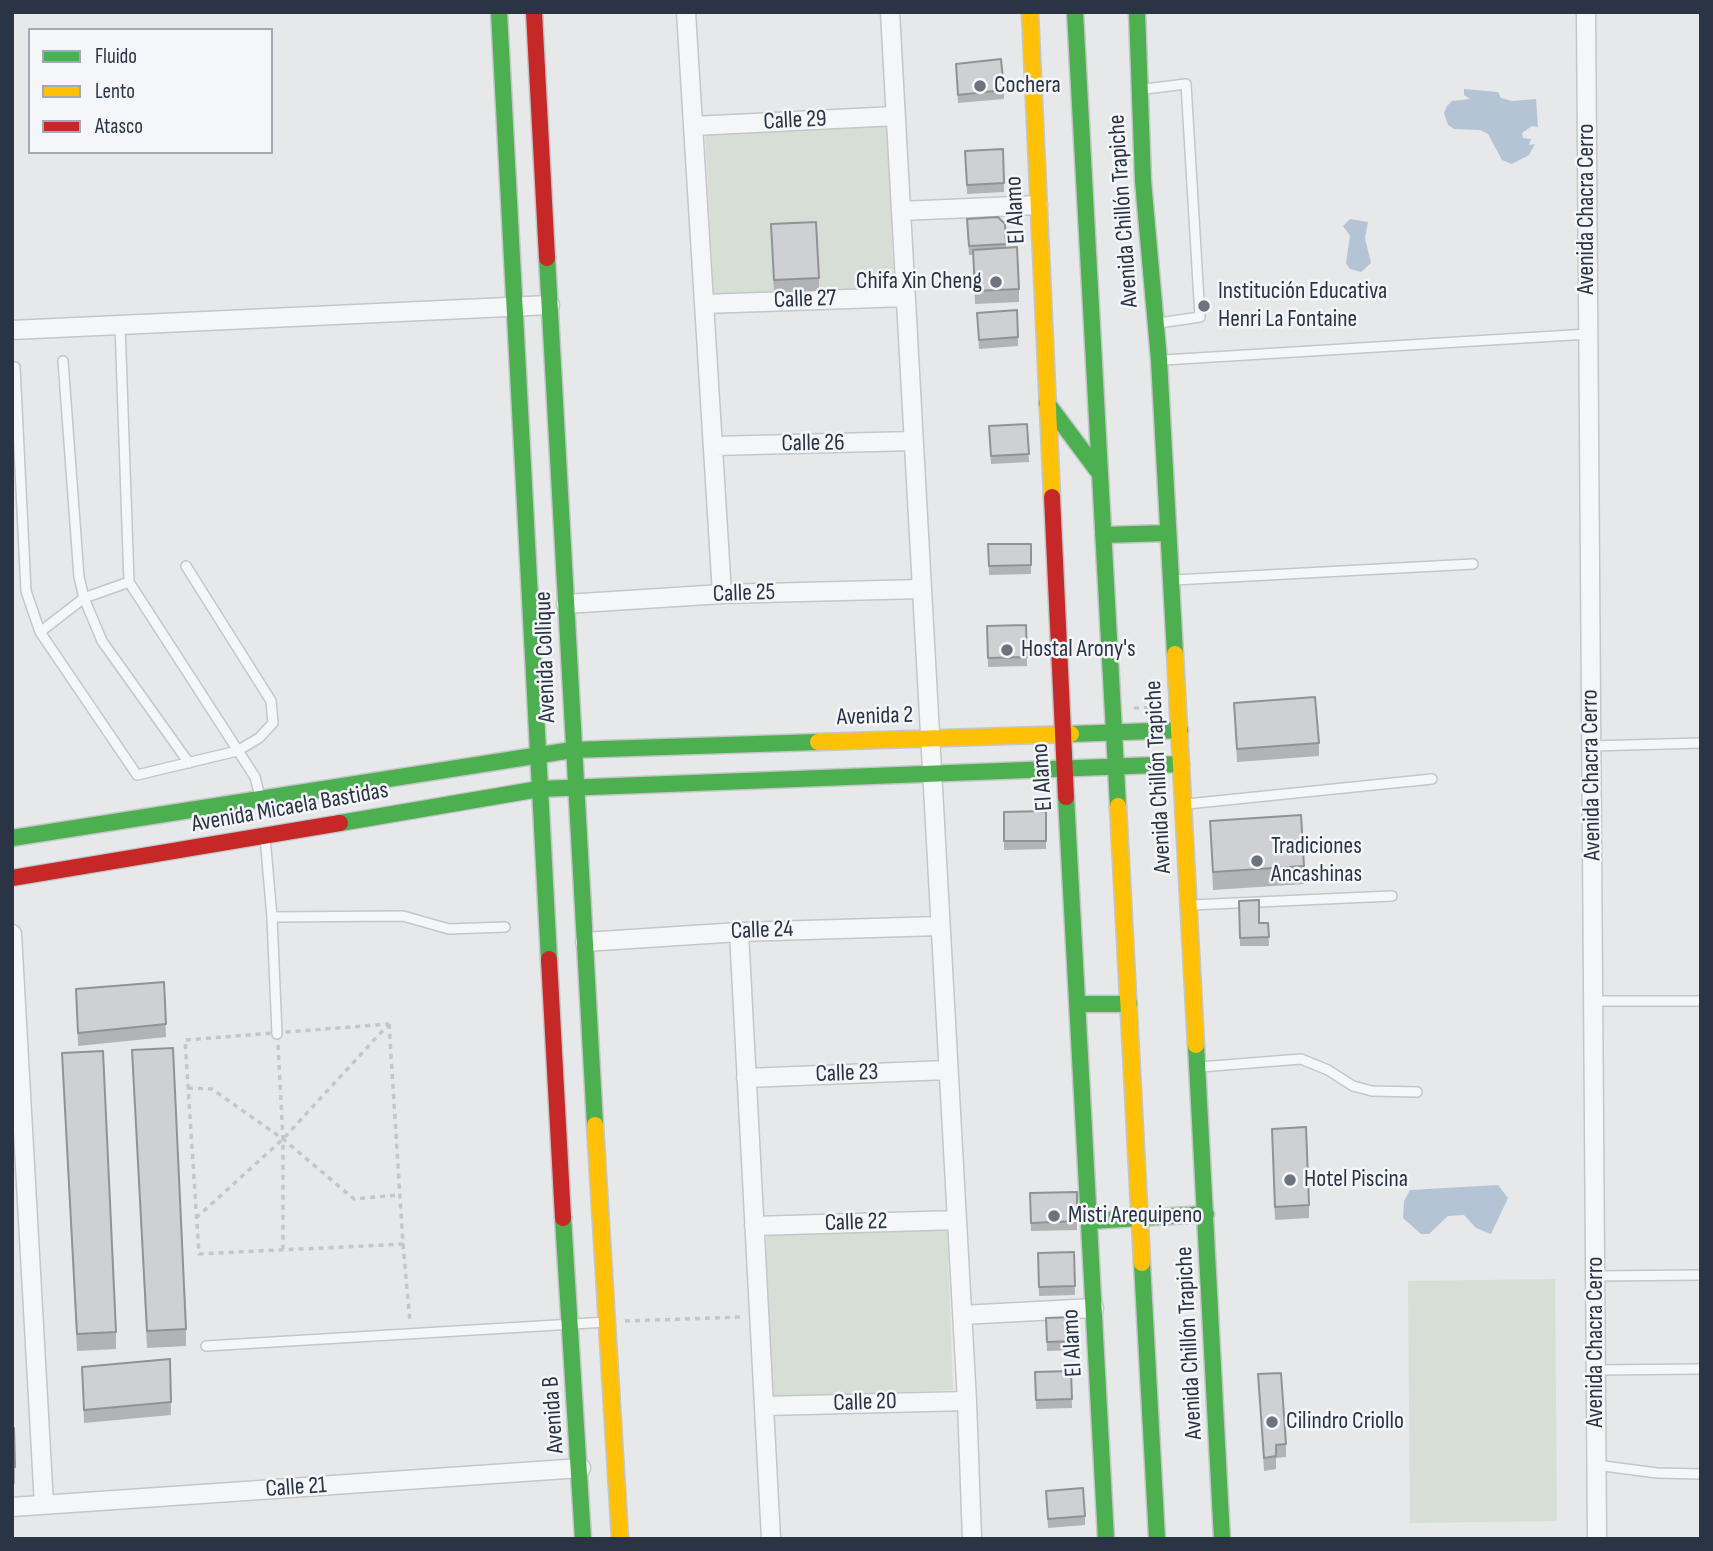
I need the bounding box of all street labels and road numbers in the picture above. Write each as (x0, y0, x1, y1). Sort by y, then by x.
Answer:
street label: Calle 29 (763, 105, 827, 137)
street label: Avenida Chillón Trapiche (1103, 113, 1145, 309)
street label: Avenida Chacra Cerro (1573, 123, 1601, 295)
street label: El Alamo (1000, 175, 1032, 245)
street label: Calle 27 (773, 285, 837, 315)
street label: Calle 26 (781, 429, 845, 459)
street label: Calle 25 (712, 579, 776, 609)
street label: Avenida Collique (529, 591, 563, 723)
street label: Avenida Chillón Trapiche (1140, 680, 1178, 874)
street label: Avenida Chacra Cerro (1576, 689, 1608, 861)
street label: Avenida 2 (836, 701, 914, 733)
street label: El Alamo (1026, 742, 1060, 812)
street label: Avenida Micaela Bastidas (189, 777, 391, 839)
street label: Calle 24 (730, 916, 794, 946)
street label: Calle 23 (815, 1059, 879, 1089)
street label: Calle 22 (824, 1208, 888, 1238)
street label: Avenida Chillón Trapiche (1171, 1246, 1209, 1440)
street label: Avenida Chacra Cerro (1582, 1256, 1610, 1428)
street label: El Alamo (1057, 1308, 1089, 1378)
street label: Avenida B (537, 1375, 571, 1455)
street label: Calle 20 (833, 1388, 897, 1418)
street label: Calle 21 (264, 1471, 328, 1505)

